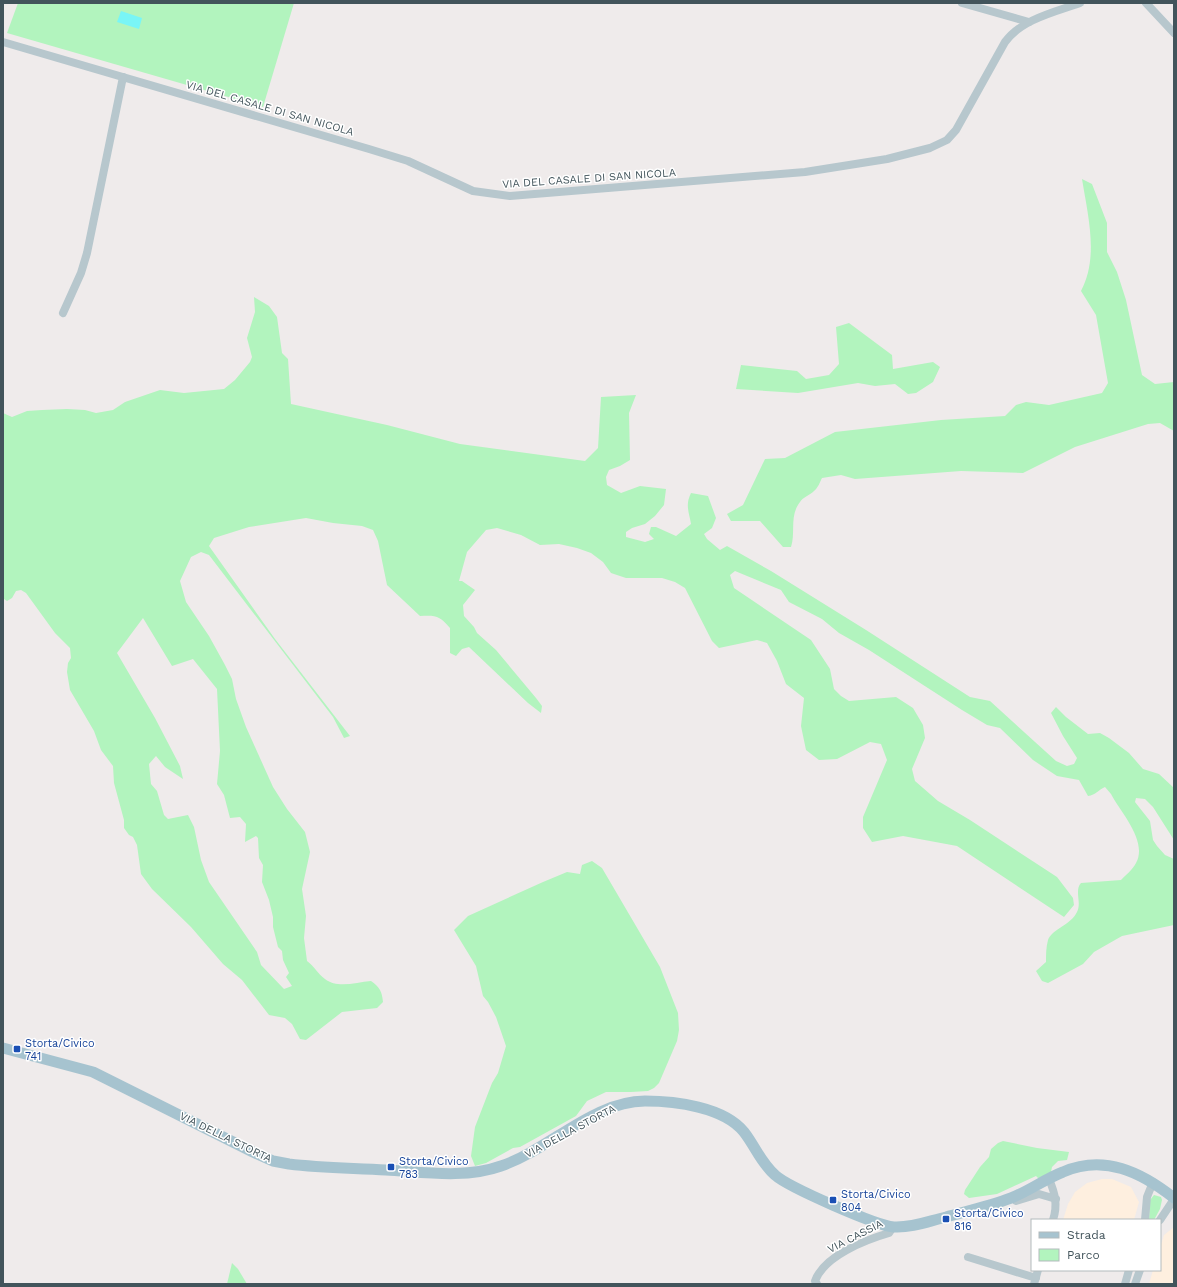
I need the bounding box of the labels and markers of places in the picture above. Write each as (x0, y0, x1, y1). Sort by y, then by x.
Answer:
place label: Storta/Civico 741 (25, 1037, 95, 1063)
marker: Storta/Civico 741 (12, 1044, 22, 1054)
place label: Storta/Civico 783 (399, 1155, 469, 1181)
marker: Storta/Civico 783 (386, 1162, 396, 1172)
place label: Storta/Civico 804 (841, 1188, 911, 1214)
marker: Storta/Civico 804 (828, 1195, 838, 1205)
place label: Storta/Civico 816 (954, 1207, 1024, 1233)
marker: Storta/Civico 816 (941, 1214, 951, 1224)

